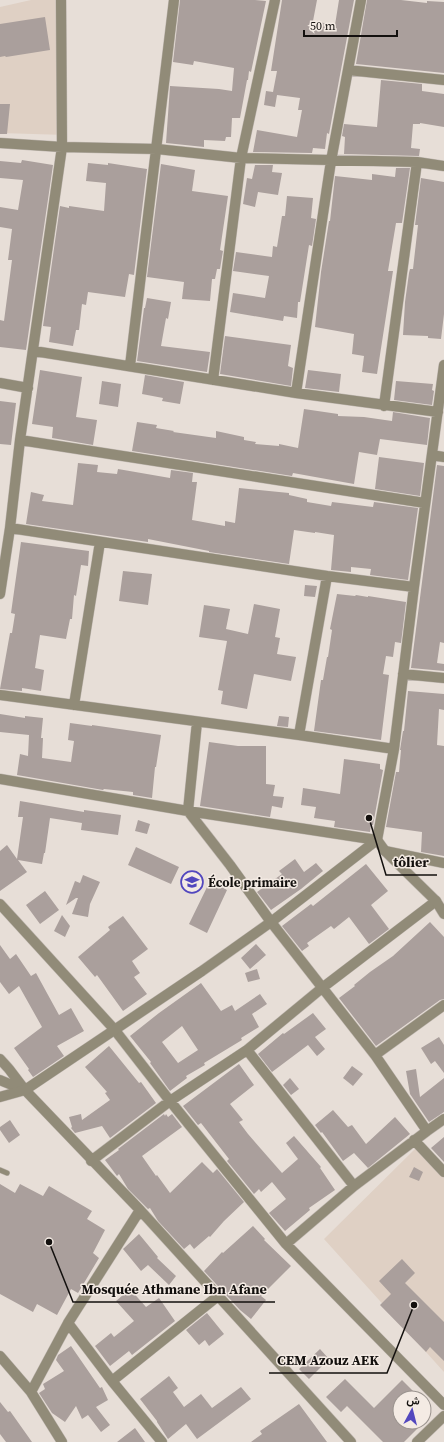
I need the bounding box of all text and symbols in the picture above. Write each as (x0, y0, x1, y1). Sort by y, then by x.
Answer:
scale bar (304, 12, 397, 38)
text: 50 m (310, 18, 336, 34)
callout: tôlier (386, 849, 437, 875)
text: tôlier (393, 852, 429, 872)
school or university icon: École primaire (179, 869, 205, 895)
place label: École primaire (208, 874, 297, 891)
callout: Mosquée Athmane Ibn Afane (73, 1276, 275, 1302)
text: Mosquée Athmane Ibn Afane (81, 1279, 267, 1299)
callout: CEM Azouz AEK (269, 1347, 387, 1373)
text: CEM Azouz AEK (277, 1350, 379, 1370)
north arrow (392, 1390, 432, 1430)
text: ش (406, 1392, 421, 1409)

